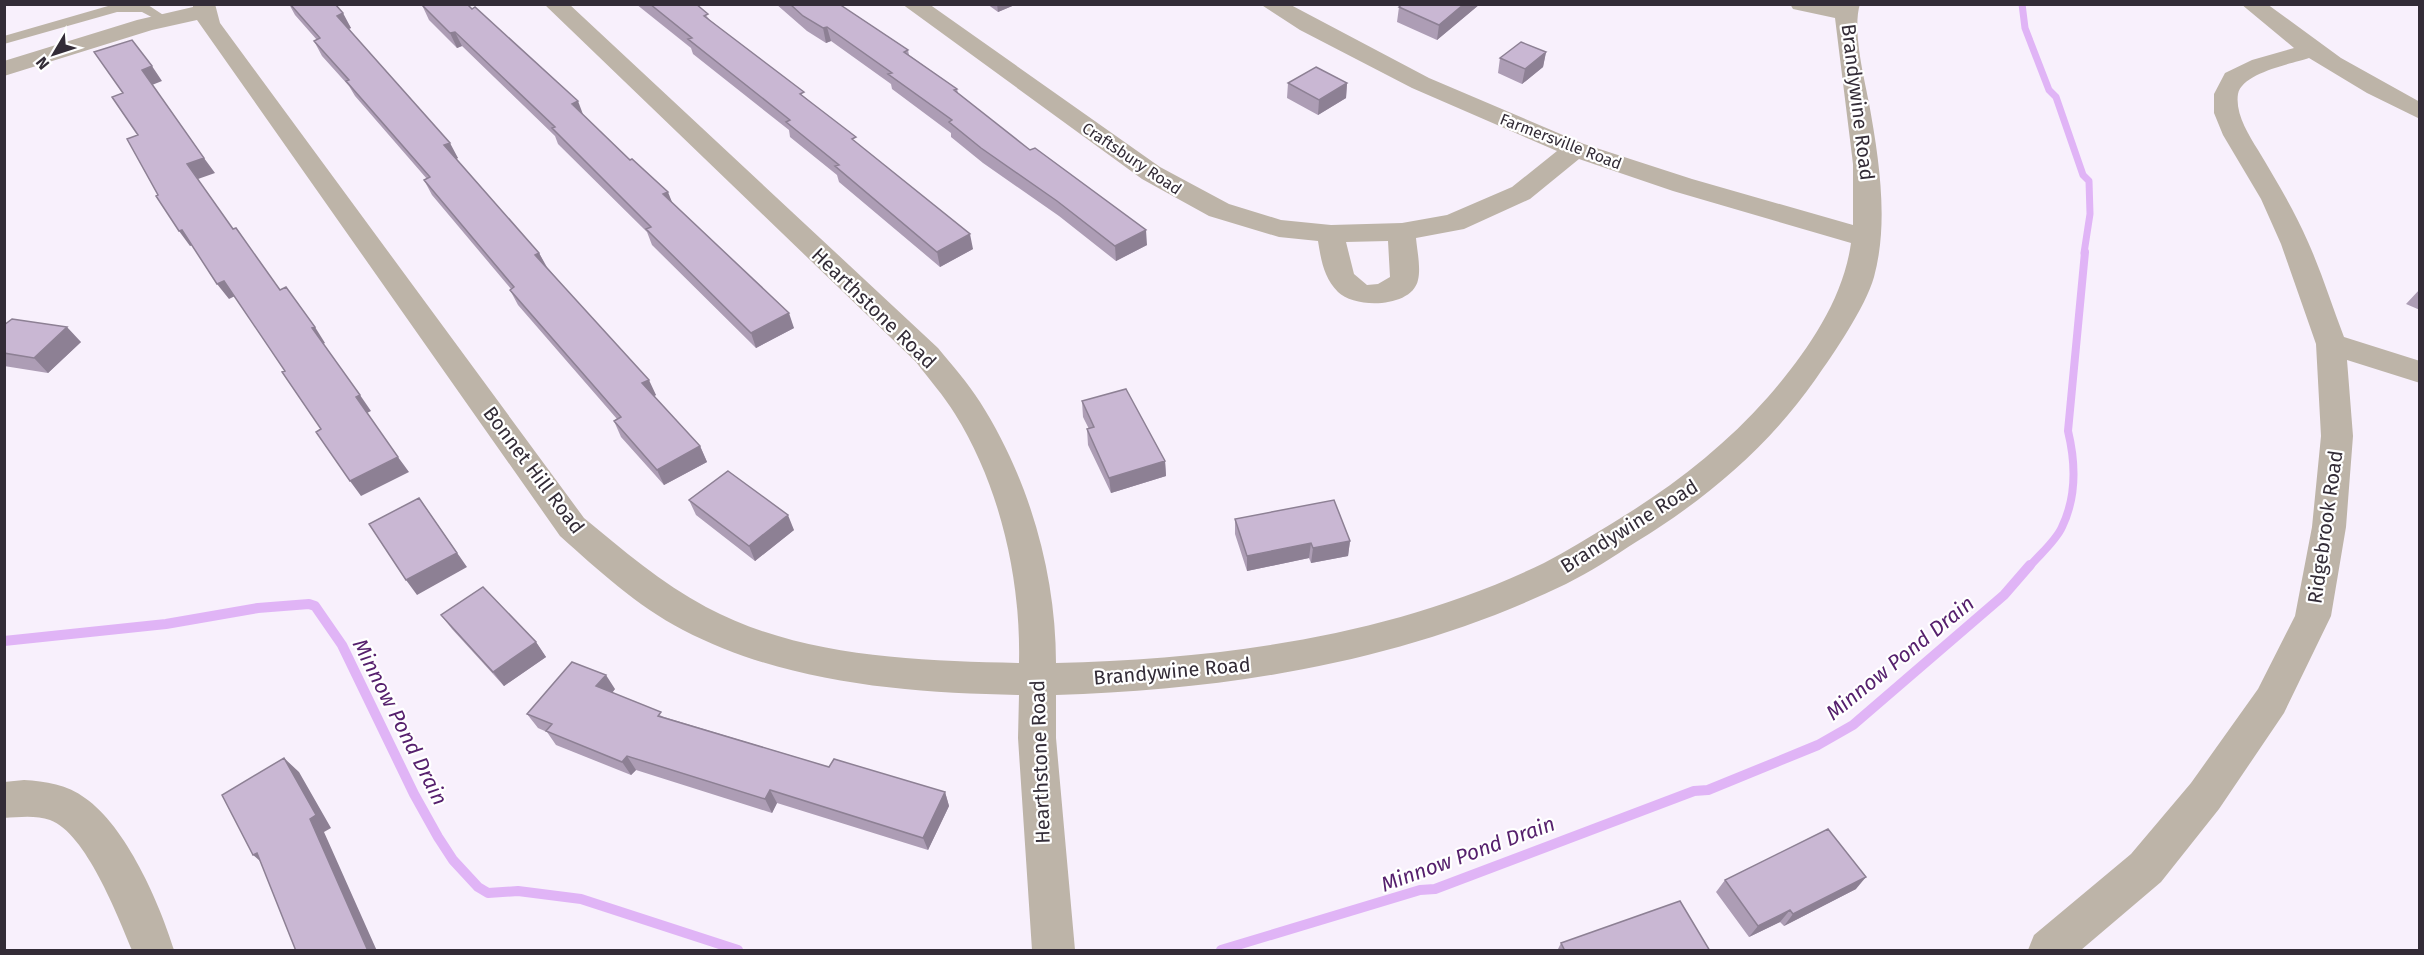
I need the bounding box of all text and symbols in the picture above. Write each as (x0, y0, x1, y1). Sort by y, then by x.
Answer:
street label: Brandywine Road (1836, 22, 1880, 182)
north arrow (24, 24, 84, 84)
text: N (32, 53, 53, 73)
street label: Farmersville Road (1497, 110, 1624, 173)
street label: Craftsbury Road (1078, 118, 1185, 199)
street label: Hearthstone Road (807, 242, 941, 374)
street label: Bonnet Hill Road (478, 402, 590, 538)
street label: Ridgebrook Road (2302, 449, 2348, 605)
street label: Brandywine Road (1556, 474, 1702, 578)
water label: Minnow Pond Drain (1821, 590, 1979, 726)
water label: Minnow Pond Drain (347, 634, 453, 810)
street label: Brandywine Road (1092, 652, 1252, 690)
street label: Hearthstone Road (1025, 680, 1055, 844)
water label: Minnow Pond Drain (1377, 810, 1559, 898)

